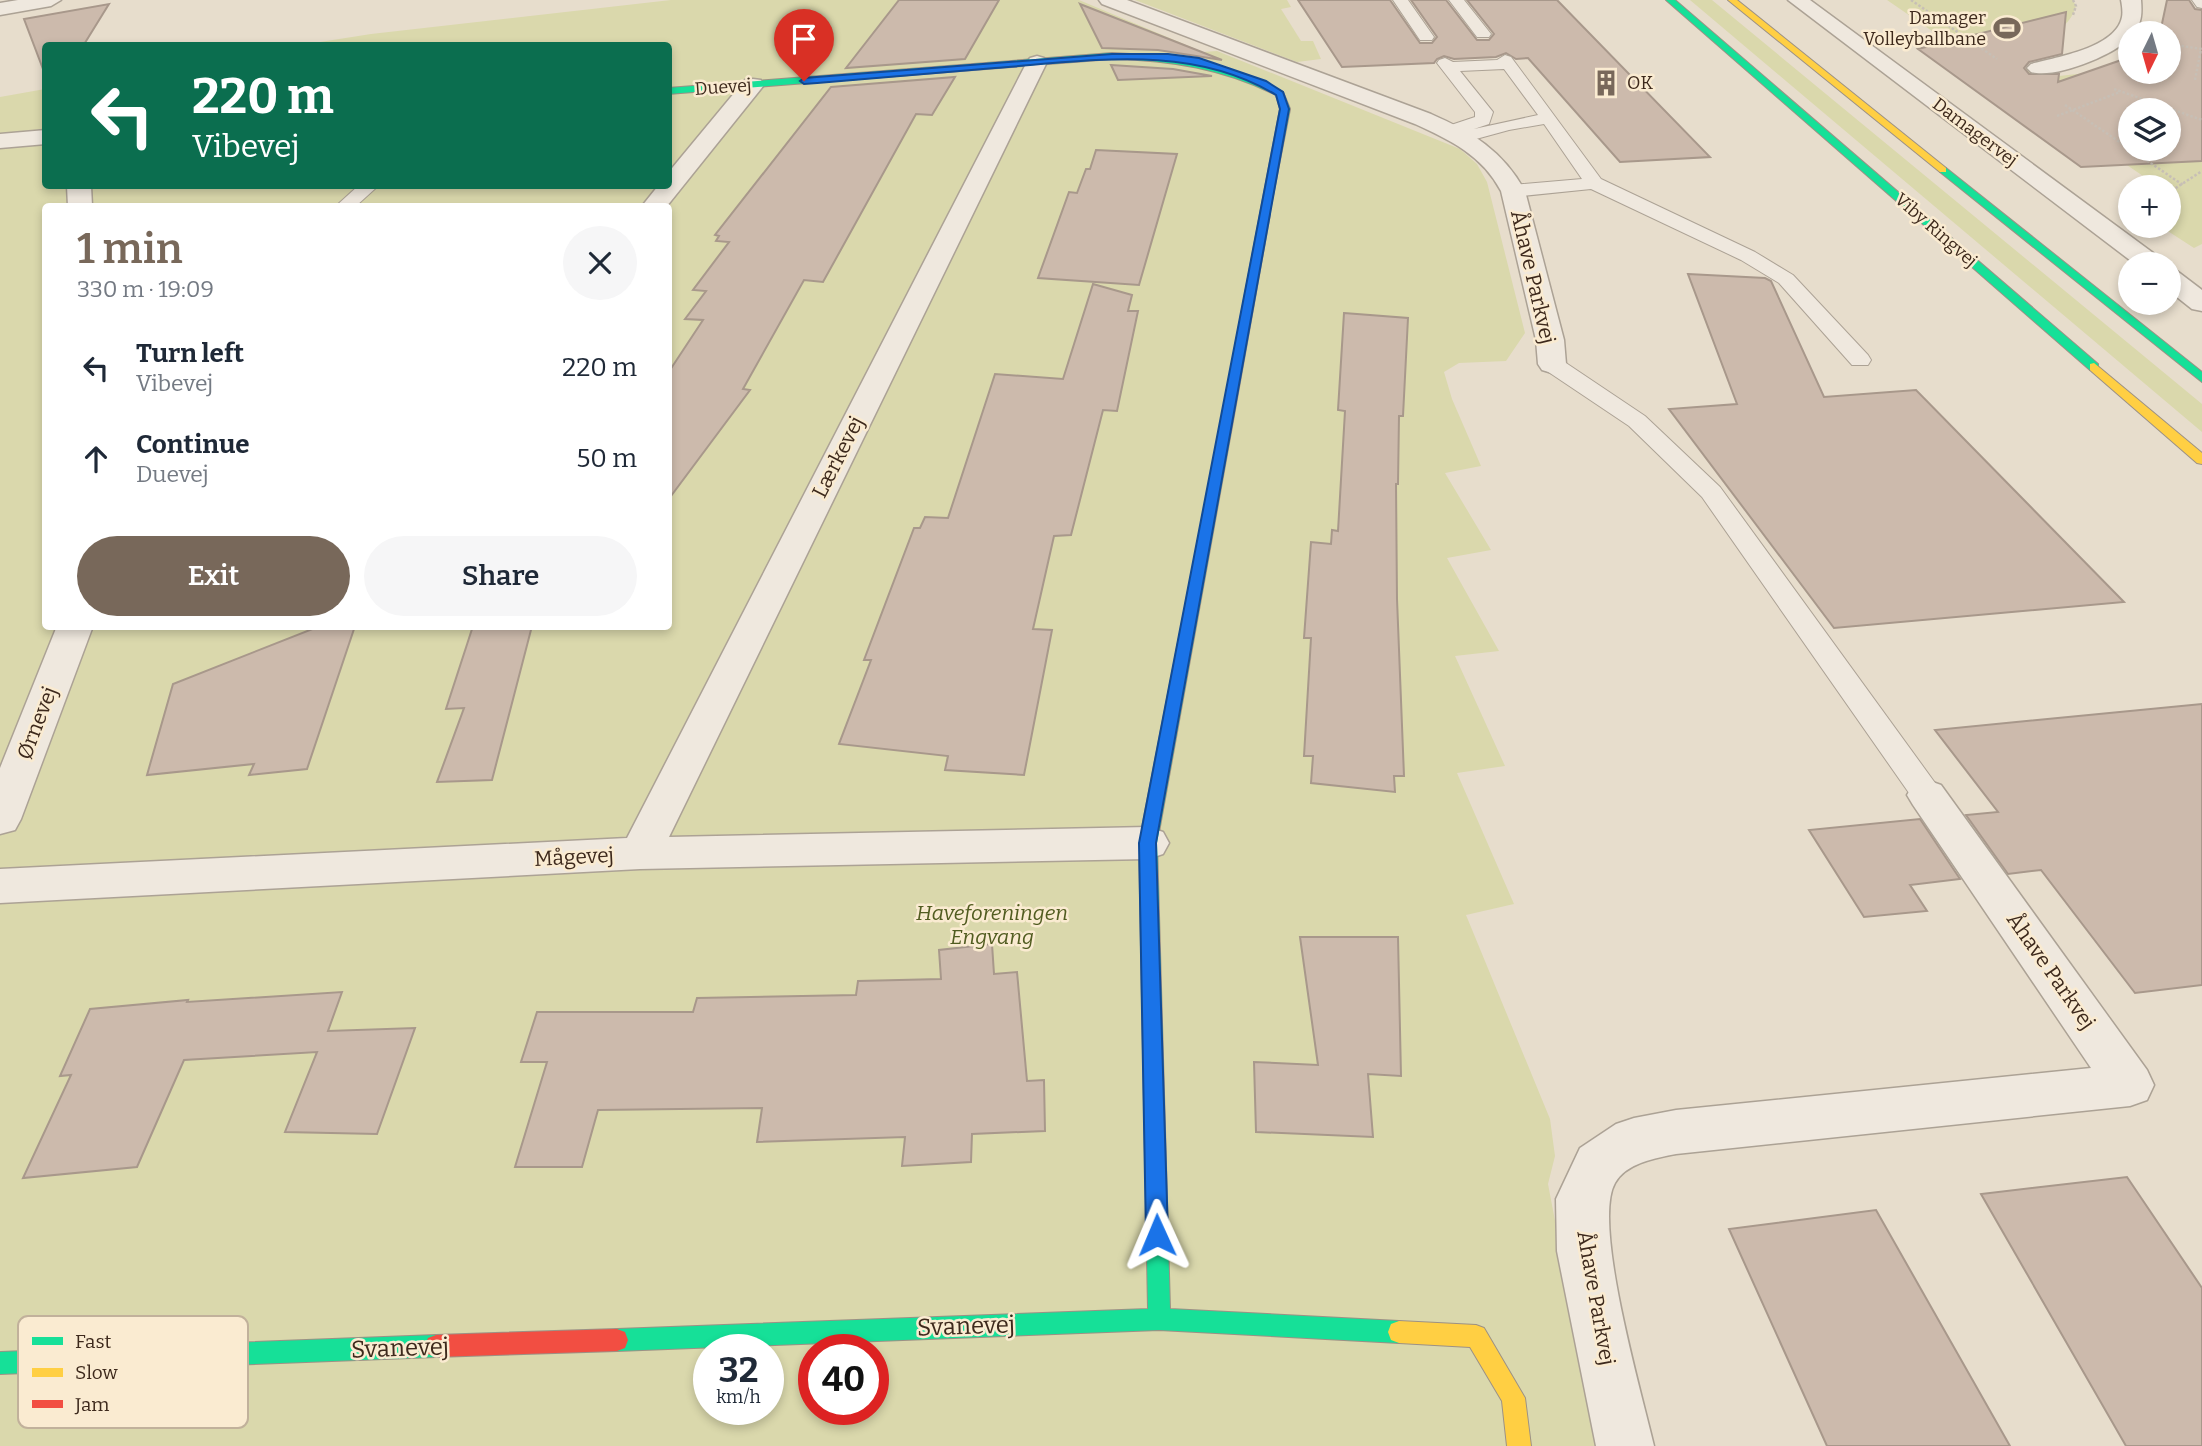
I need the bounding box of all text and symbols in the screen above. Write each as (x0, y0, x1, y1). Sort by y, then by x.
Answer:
place label: Damager Volleyballbane (1863, 7, 1986, 50)
pin (774, 9, 834, 81)
sports icon: Damager Volleyballbane (1992, 13, 2022, 43)
icon: arrive (785, 20, 823, 58)
north arrow (2118, 21, 2180, 84)
map controls (2118, 21, 2181, 315)
text: 220 m (192, 67, 334, 126)
building icon: OK (1591, 68, 1621, 98)
icon: left (77, 70, 168, 161)
place label: OK (1627, 72, 1653, 94)
street label: Duevej (694, 74, 752, 100)
street label: Damagervej (1928, 93, 2022, 171)
button: layers (2118, 98, 2181, 161)
text: Vibevej (192, 127, 300, 165)
button: + (2118, 175, 2181, 238)
street label: Viby Ringvej (1890, 188, 1982, 272)
street label: Åhave Parkvej (1505, 208, 1561, 346)
text: 1 min (77, 224, 183, 274)
button: close (563, 226, 637, 300)
button: − (2118, 252, 2181, 315)
text: 330 m · 19:09 (77, 275, 214, 303)
text: Turn left (136, 338, 244, 369)
icon: left (77, 349, 115, 387)
text: 220 m (562, 352, 637, 383)
text: Vibevej (136, 369, 213, 397)
street label: Lærkevej (806, 412, 870, 502)
text: Continue (136, 429, 250, 460)
icon: ahead (77, 440, 115, 478)
text: 50 m (576, 443, 637, 474)
text: Duevej (136, 460, 209, 488)
button: Exit (77, 536, 350, 616)
button: Share (364, 536, 637, 616)
street label: Ørnevej (11, 683, 63, 763)
street label: Mågevej (533, 842, 615, 872)
park label: Haveforeningen Engvang (916, 900, 1068, 950)
street label: Åhave Parkvej (2001, 908, 2101, 1034)
position arrow (1120, 1198, 1194, 1272)
street label: Åhave Parkvej (1571, 1229, 1621, 1367)
street label: Svanevej (917, 1310, 1015, 1342)
legend (18, 1316, 248, 1428)
text: Fast (75, 1330, 112, 1353)
street label: Svanevej (351, 1332, 449, 1364)
speed limit sign: 40 (798, 1334, 889, 1425)
text: 32 (719, 1349, 758, 1391)
text: Slow (75, 1361, 118, 1384)
text: km/h (716, 1386, 761, 1408)
text: Jam (74, 1393, 109, 1416)

